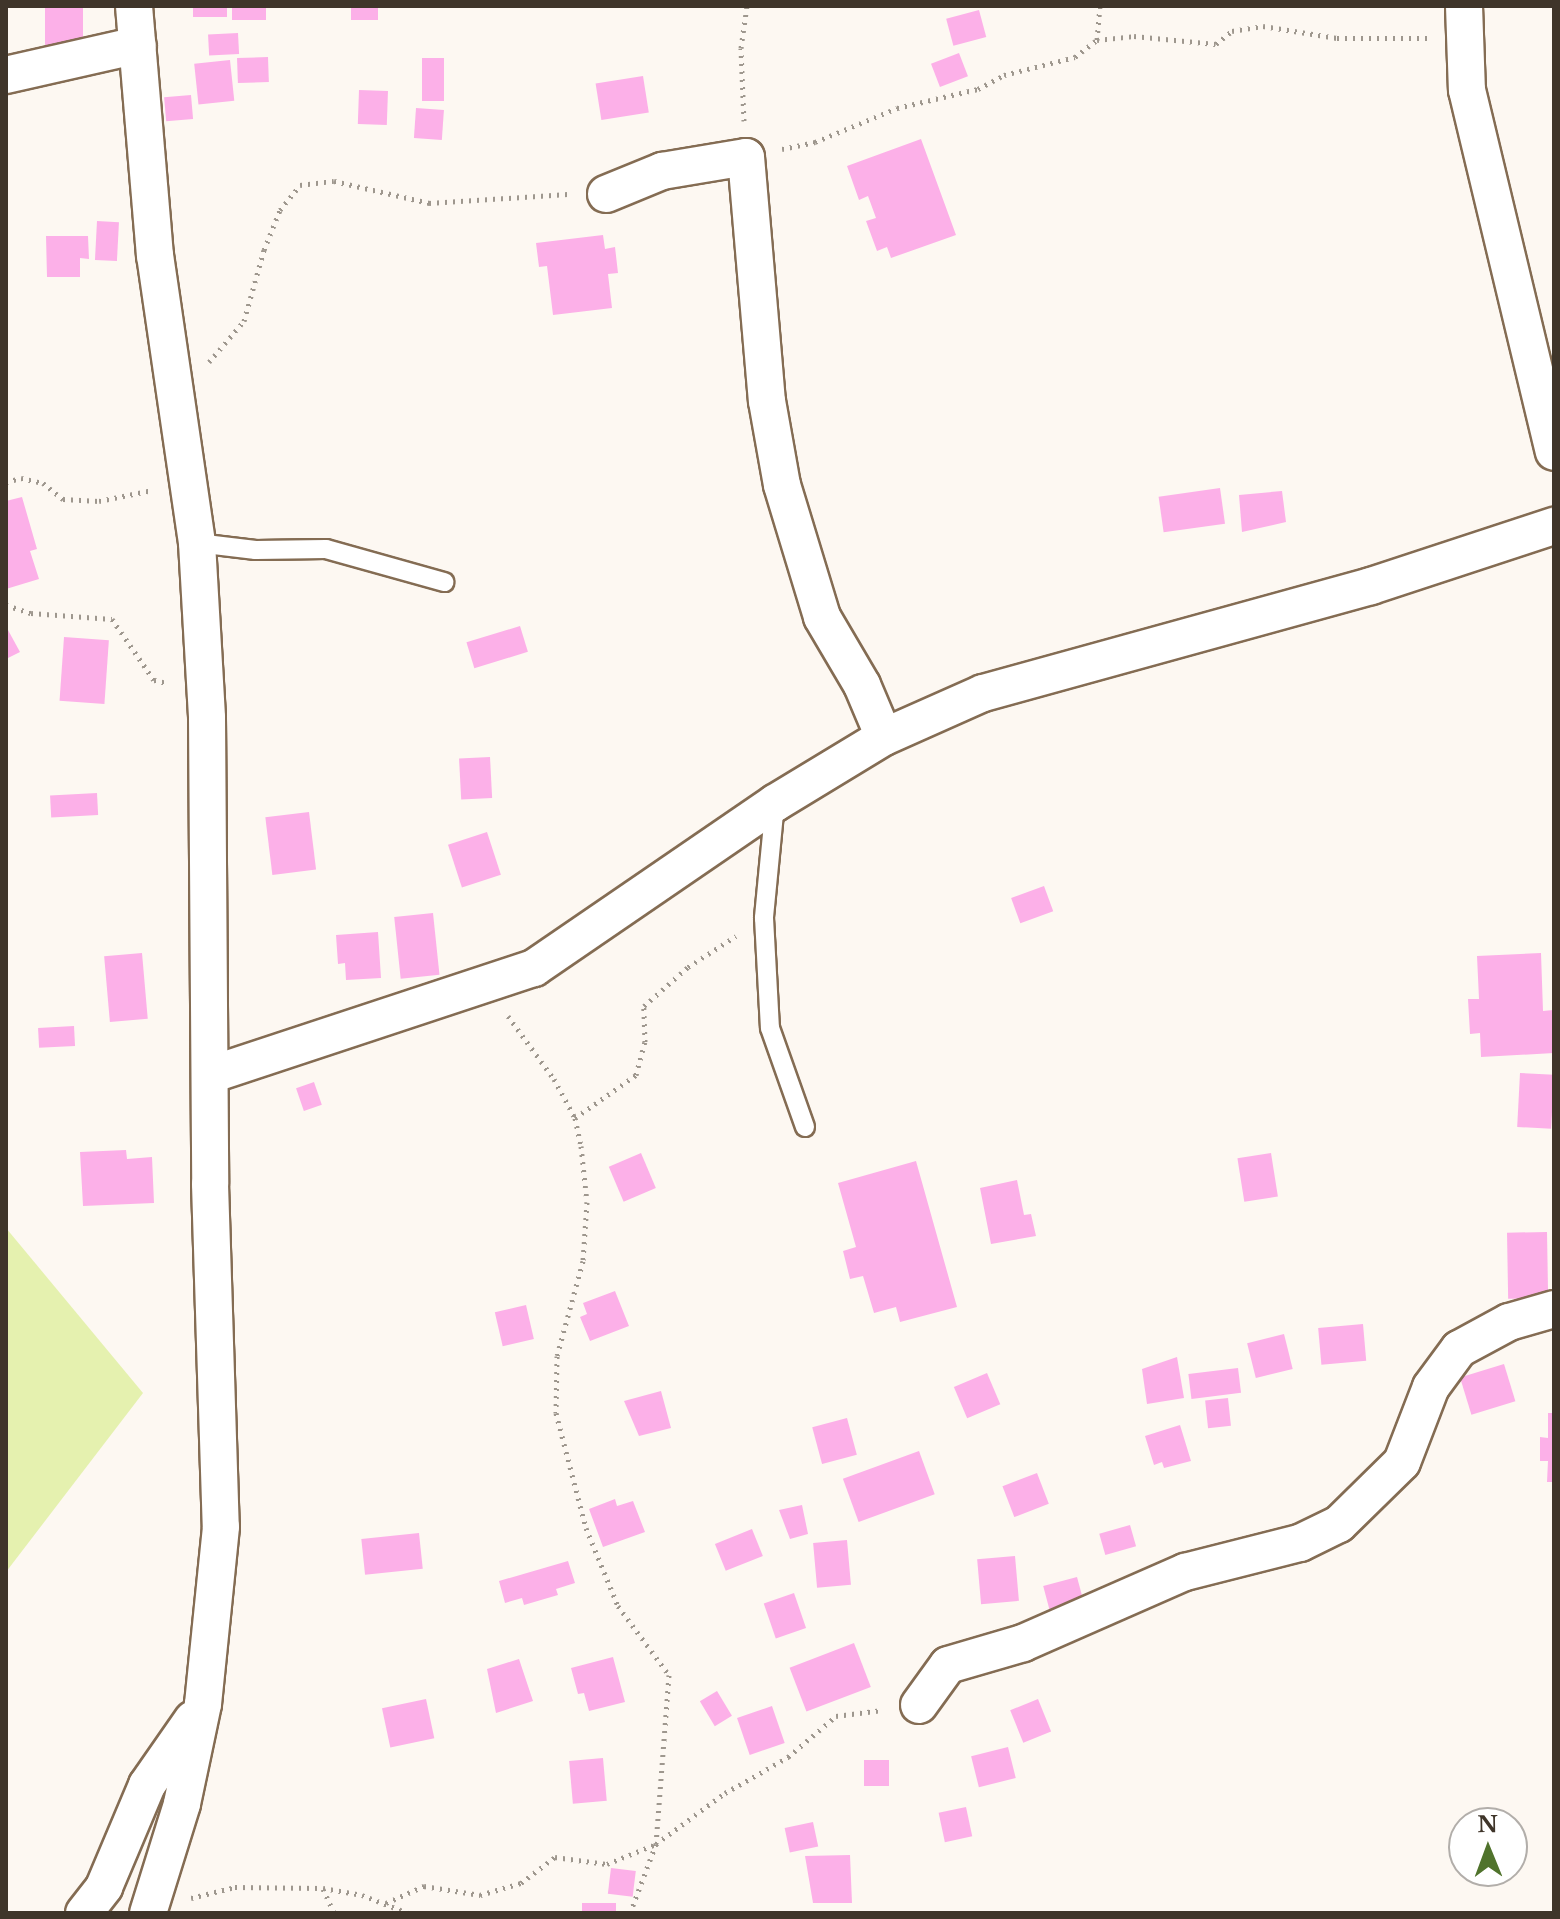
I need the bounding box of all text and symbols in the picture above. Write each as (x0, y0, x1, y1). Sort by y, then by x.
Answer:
north arrow (1448, 1807, 1528, 1887)
text: N (1477, 1811, 1498, 1838)

